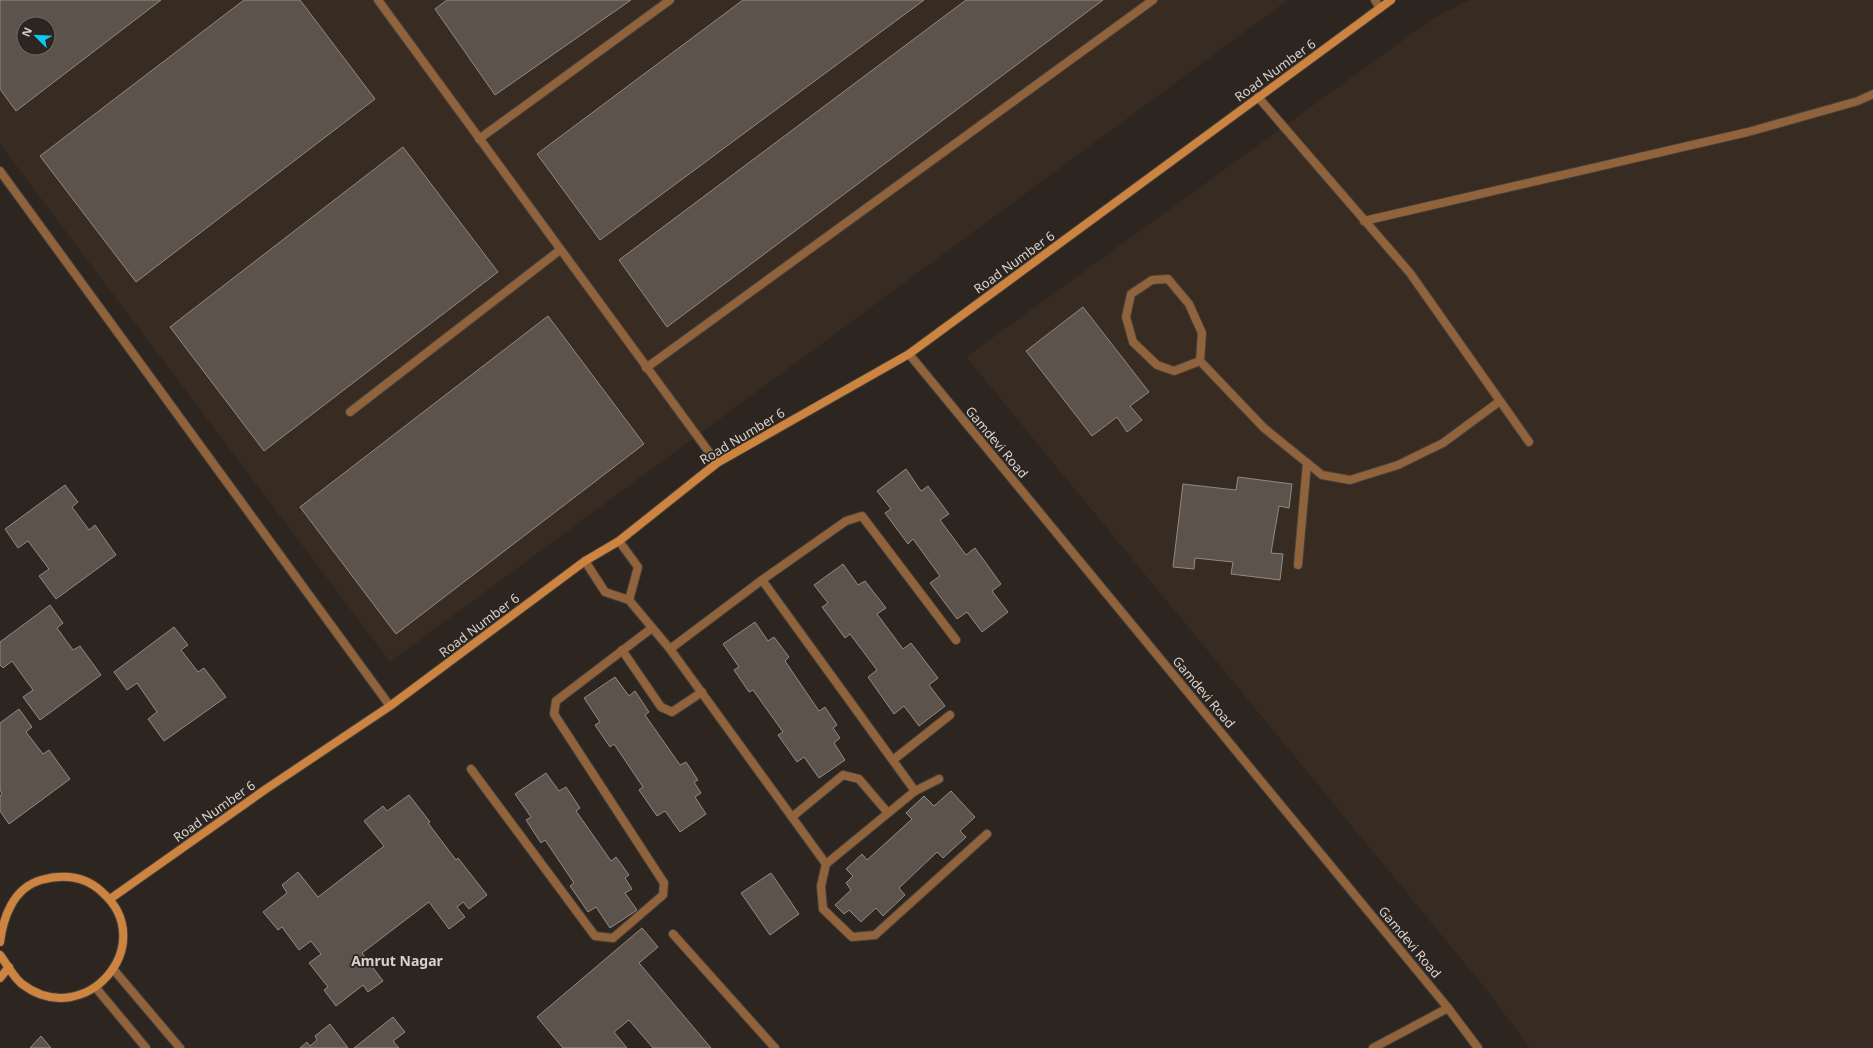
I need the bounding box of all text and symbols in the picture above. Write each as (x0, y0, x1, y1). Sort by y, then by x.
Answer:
north arrow (16, 16, 56, 56)
text: N (18, 25, 35, 39)
street label: Road Number 6 (1231, 34, 1319, 106)
street label: Road Number 6 (970, 226, 1058, 298)
street label: Gamdevi Road (962, 402, 1032, 482)
street label: Road Number 6 (696, 404, 788, 468)
street label: Road Number 6 (435, 589, 523, 661)
street label: Gamdevi Road (1169, 652, 1239, 732)
street label: Road Number 6 (169, 776, 259, 846)
street label: Gamdevi Road (1375, 902, 1445, 982)
district label: Amrut Nagar (351, 951, 444, 970)

